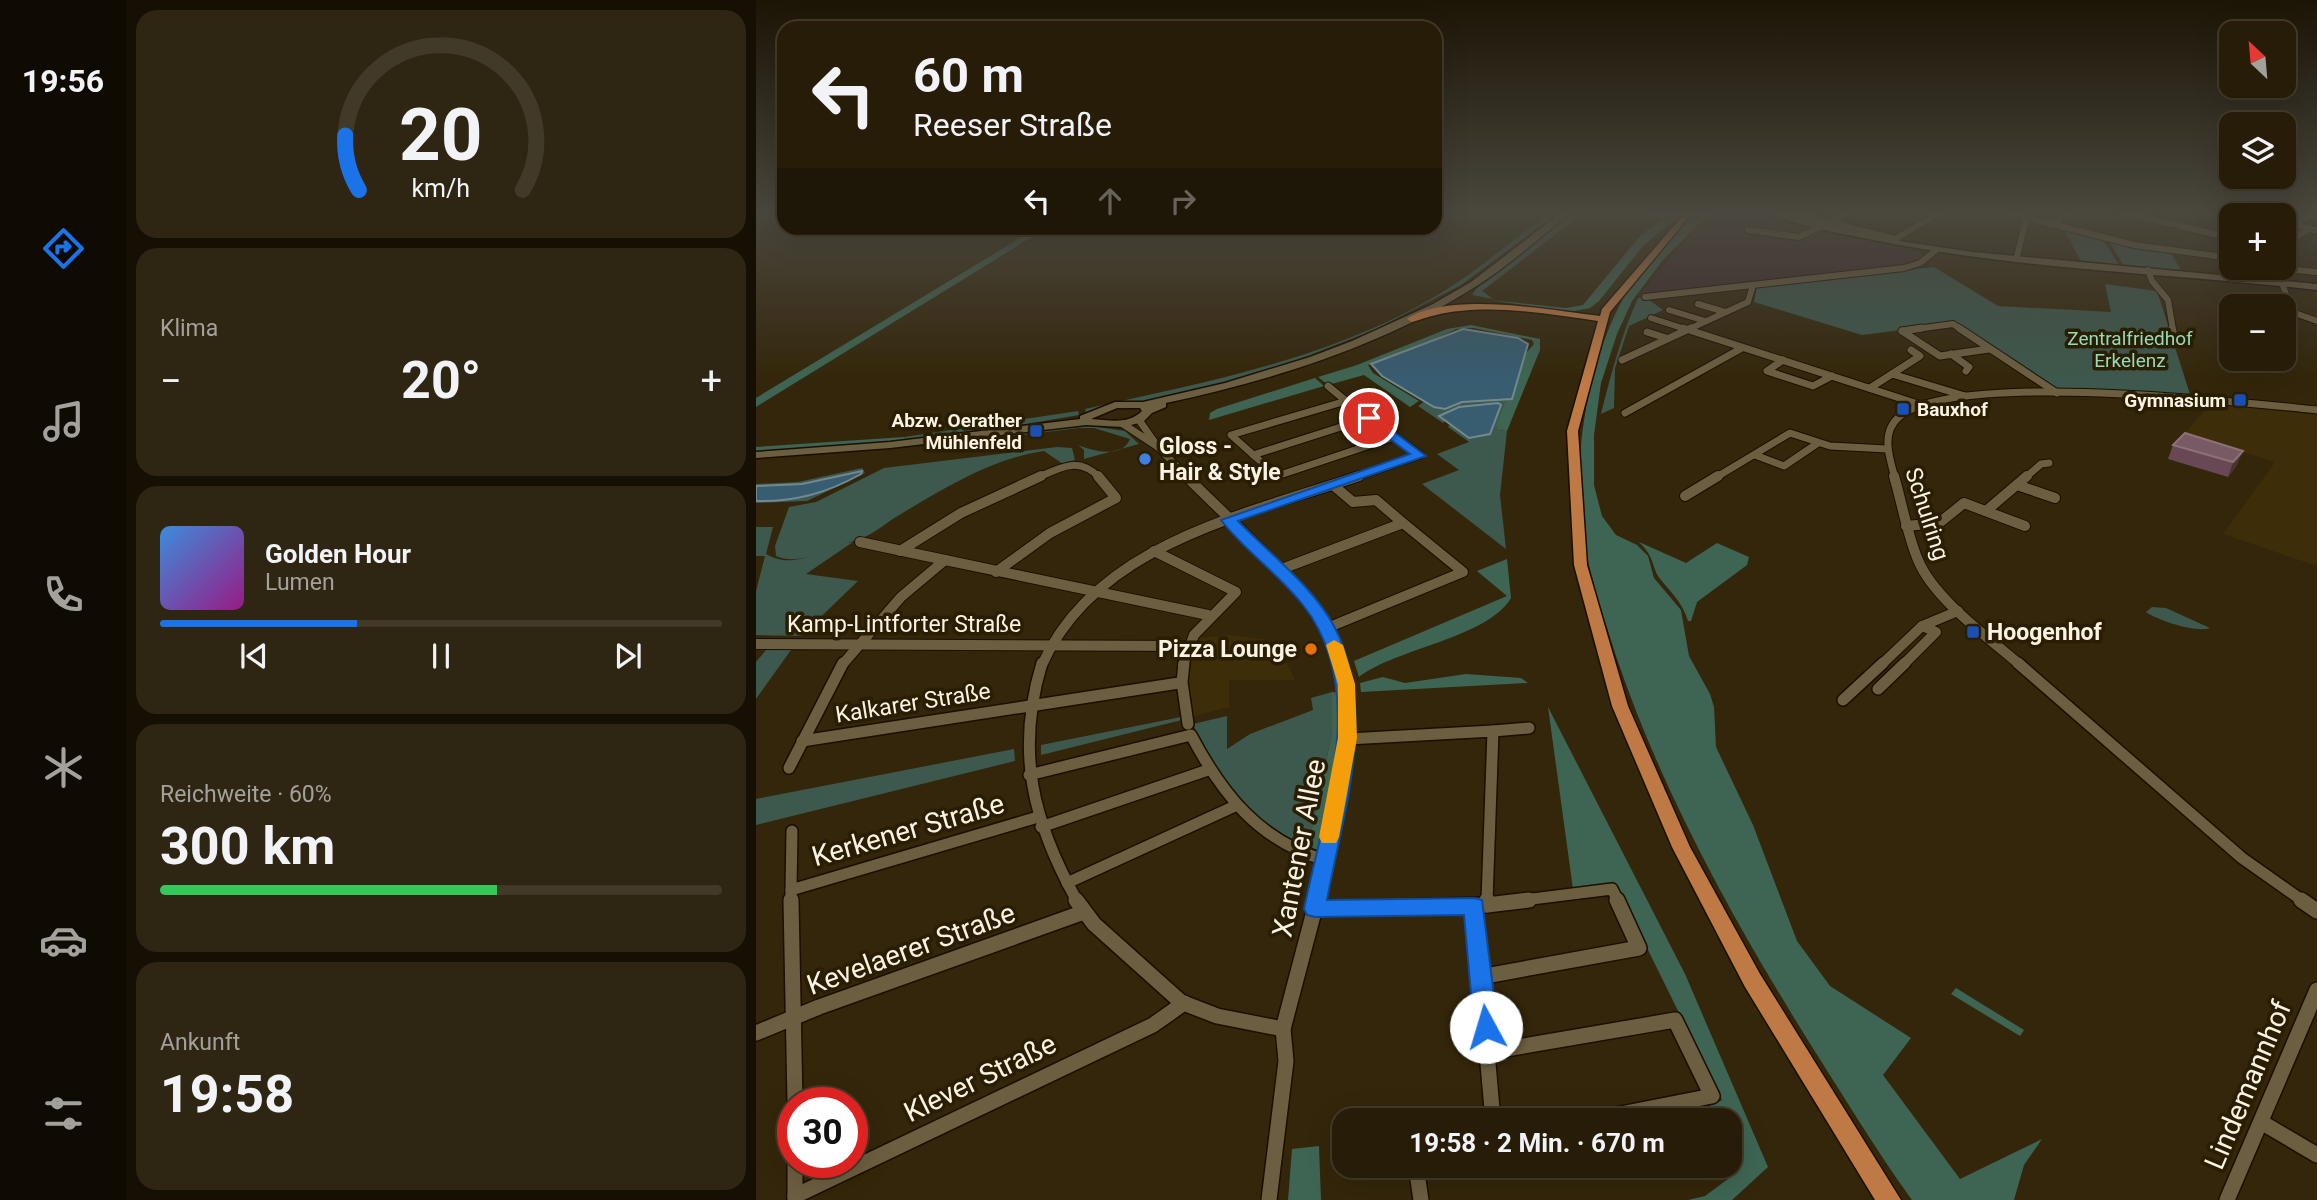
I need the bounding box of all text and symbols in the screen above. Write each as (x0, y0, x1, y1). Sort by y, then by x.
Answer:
north arrow (2219, 21, 2296, 98)
map controls (2219, 21, 2296, 371)
text: 60 m (913, 47, 1024, 104)
icon: left (798, 49, 889, 140)
text: 19:56 (22, 62, 104, 100)
text: 20 (399, 92, 483, 178)
text: Reeser Straße (913, 106, 1112, 144)
button: layers (2219, 112, 2296, 189)
text: km/h (412, 174, 470, 203)
icon: left (1018, 182, 1056, 220)
icon: ahead (1091, 182, 1129, 220)
icon: right (1164, 182, 1202, 220)
button: + (2219, 203, 2296, 280)
icon: directions (39, 224, 88, 273)
button: − (2219, 294, 2296, 371)
text: Klima (160, 315, 218, 342)
park label: Zentralfriedhof Erkelenz (2067, 327, 2193, 372)
text: 20° (401, 350, 481, 411)
text: − (160, 359, 182, 403)
text: + (700, 359, 722, 403)
pin (1339, 388, 1399, 448)
place label: Gymnasium (2124, 389, 2226, 412)
marker: Gymnasium (2232, 392, 2248, 408)
icon: music (39, 397, 88, 446)
place label: Bauxhof (1917, 398, 1988, 421)
icon: arrive (1350, 399, 1388, 437)
marker: Bauxhof (1895, 401, 1911, 417)
place label: Abzw. Oerather Mühlenfeld (892, 409, 1022, 454)
marker: Abzw. Oerather Mühlenfeld (1028, 423, 1044, 439)
place label: Gloss - Hair & Style (1159, 433, 1281, 486)
marker: Gloss - Hair & Style (1137, 451, 1153, 467)
street label: Schulring (1899, 464, 1955, 564)
text: Golden Hour (265, 539, 411, 569)
text: Lumen (265, 569, 335, 596)
icon: phone (39, 570, 88, 619)
street label: Kamp-Lintforter Straße (787, 611, 1021, 638)
place label: Hoogenhof (1987, 619, 2103, 646)
marker: Hoogenhof (1965, 624, 1981, 640)
place label: Pizza Lounge (1158, 636, 1297, 663)
icon: previous (235, 637, 273, 675)
icon: pause (422, 637, 460, 675)
icon: next (609, 637, 647, 675)
marker: Pizza Lounge (1303, 641, 1319, 657)
street label: Kalkarer Straße (833, 677, 993, 729)
icon: climate (39, 743, 88, 792)
street label: Xantener Allee (1266, 756, 1332, 940)
text: Reichweite · 60% (160, 781, 332, 808)
street label: Kerkener Straße (808, 787, 1008, 873)
text: 300 km (160, 816, 335, 877)
street label: Kevelaerer Straße (802, 896, 1020, 1002)
icon: car (39, 916, 88, 965)
position arrow (1449, 990, 1523, 1064)
street label: Lindemannhof (2198, 996, 2298, 1174)
street label: Klever Straße (899, 1027, 1061, 1129)
text: Ankunft (160, 1029, 240, 1056)
text: 19:58 (160, 1064, 294, 1125)
speed limit sign: 30 (777, 1087, 868, 1178)
icon: filters (39, 1089, 88, 1138)
text: 19:58 · 2 Min. · 670 m (1409, 1128, 1665, 1158)

